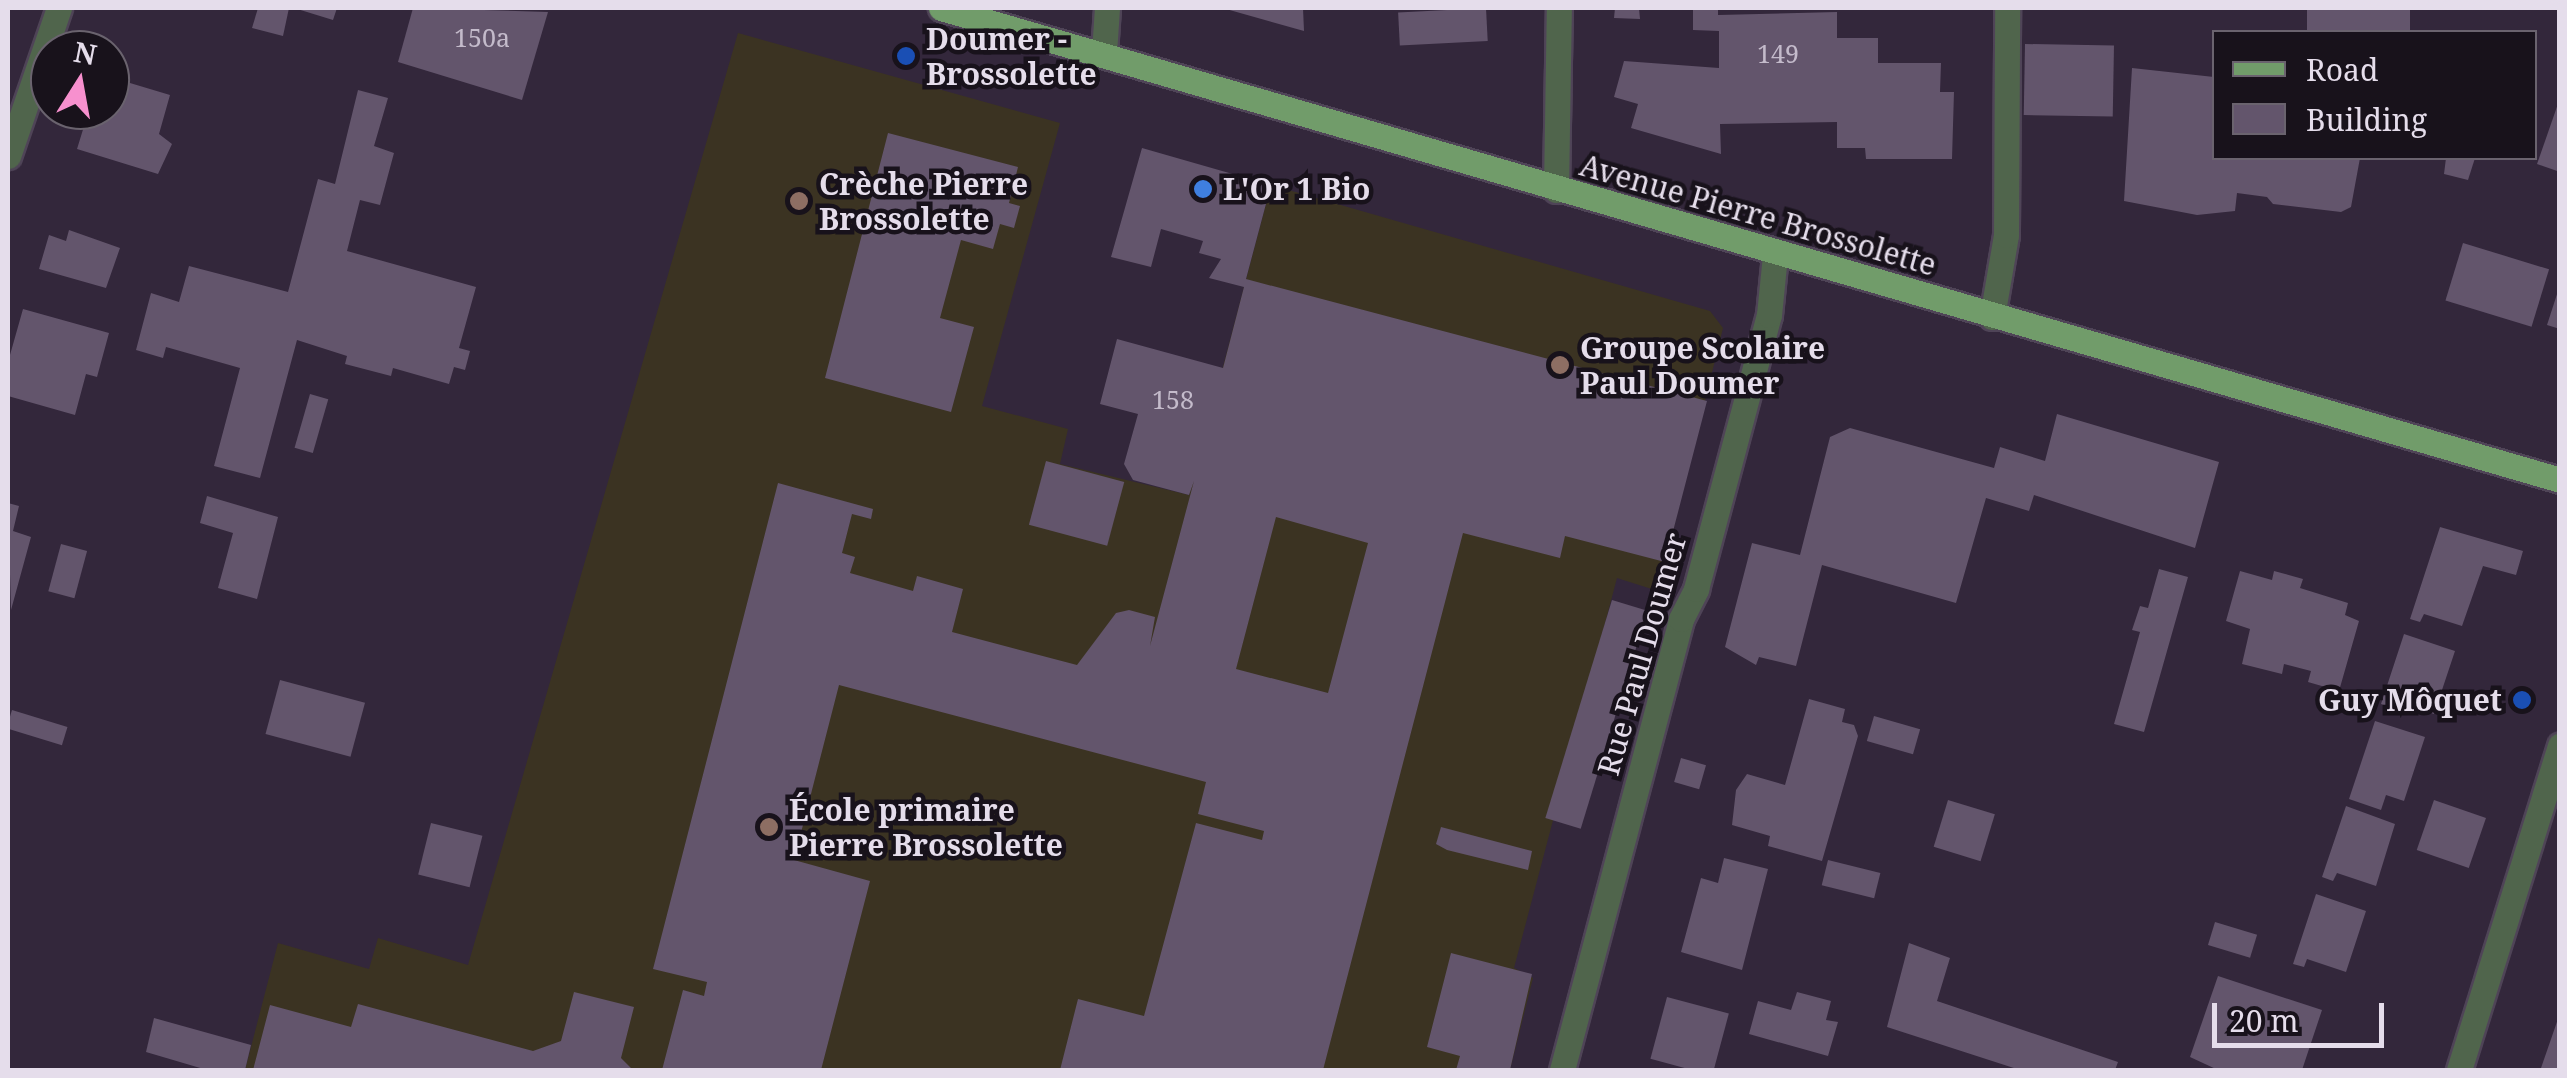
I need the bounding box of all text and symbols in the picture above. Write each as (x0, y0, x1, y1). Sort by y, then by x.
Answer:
place label: Doumer - Brossolette (926, 21, 1097, 92)
house number: 150a (454, 22, 510, 52)
north arrow (30, 30, 130, 130)
legend (2212, 30, 2537, 160)
text: N (71, 32, 100, 73)
house number: 149 (1757, 38, 1799, 68)
marker: Doumer - Brossolette (895, 45, 917, 67)
text: Road (2306, 49, 2378, 90)
text: Building (2306, 99, 2427, 140)
street label: Avenue Pierre Brossolette (1576, 147, 1940, 283)
place label: Crèche Pierre Brossolette (819, 166, 1028, 236)
place label: L'Or 1 Bio (1223, 171, 1371, 207)
marker: L'Or 1 Bio (1192, 178, 1214, 200)
marker: Crèche Pierre Brossolette (788, 190, 810, 212)
place label: Groupe Scolaire Paul Doumer (1580, 330, 1825, 400)
marker: Groupe Scolaire Paul Doumer (1549, 354, 1571, 376)
house number: 158 (1152, 384, 1194, 414)
street label: Rue Paul Doumer (1590, 529, 1694, 779)
place label: Guy Môquet (2318, 682, 2502, 718)
marker: Guy Môquet (2511, 689, 2533, 711)
place label: École primaire Pierre Brossolette (789, 792, 1063, 862)
marker: École primaire Pierre Brossolette (758, 816, 780, 838)
scale bar (2217, 983, 2390, 1045)
text: 20 m (2229, 1000, 2299, 1041)

